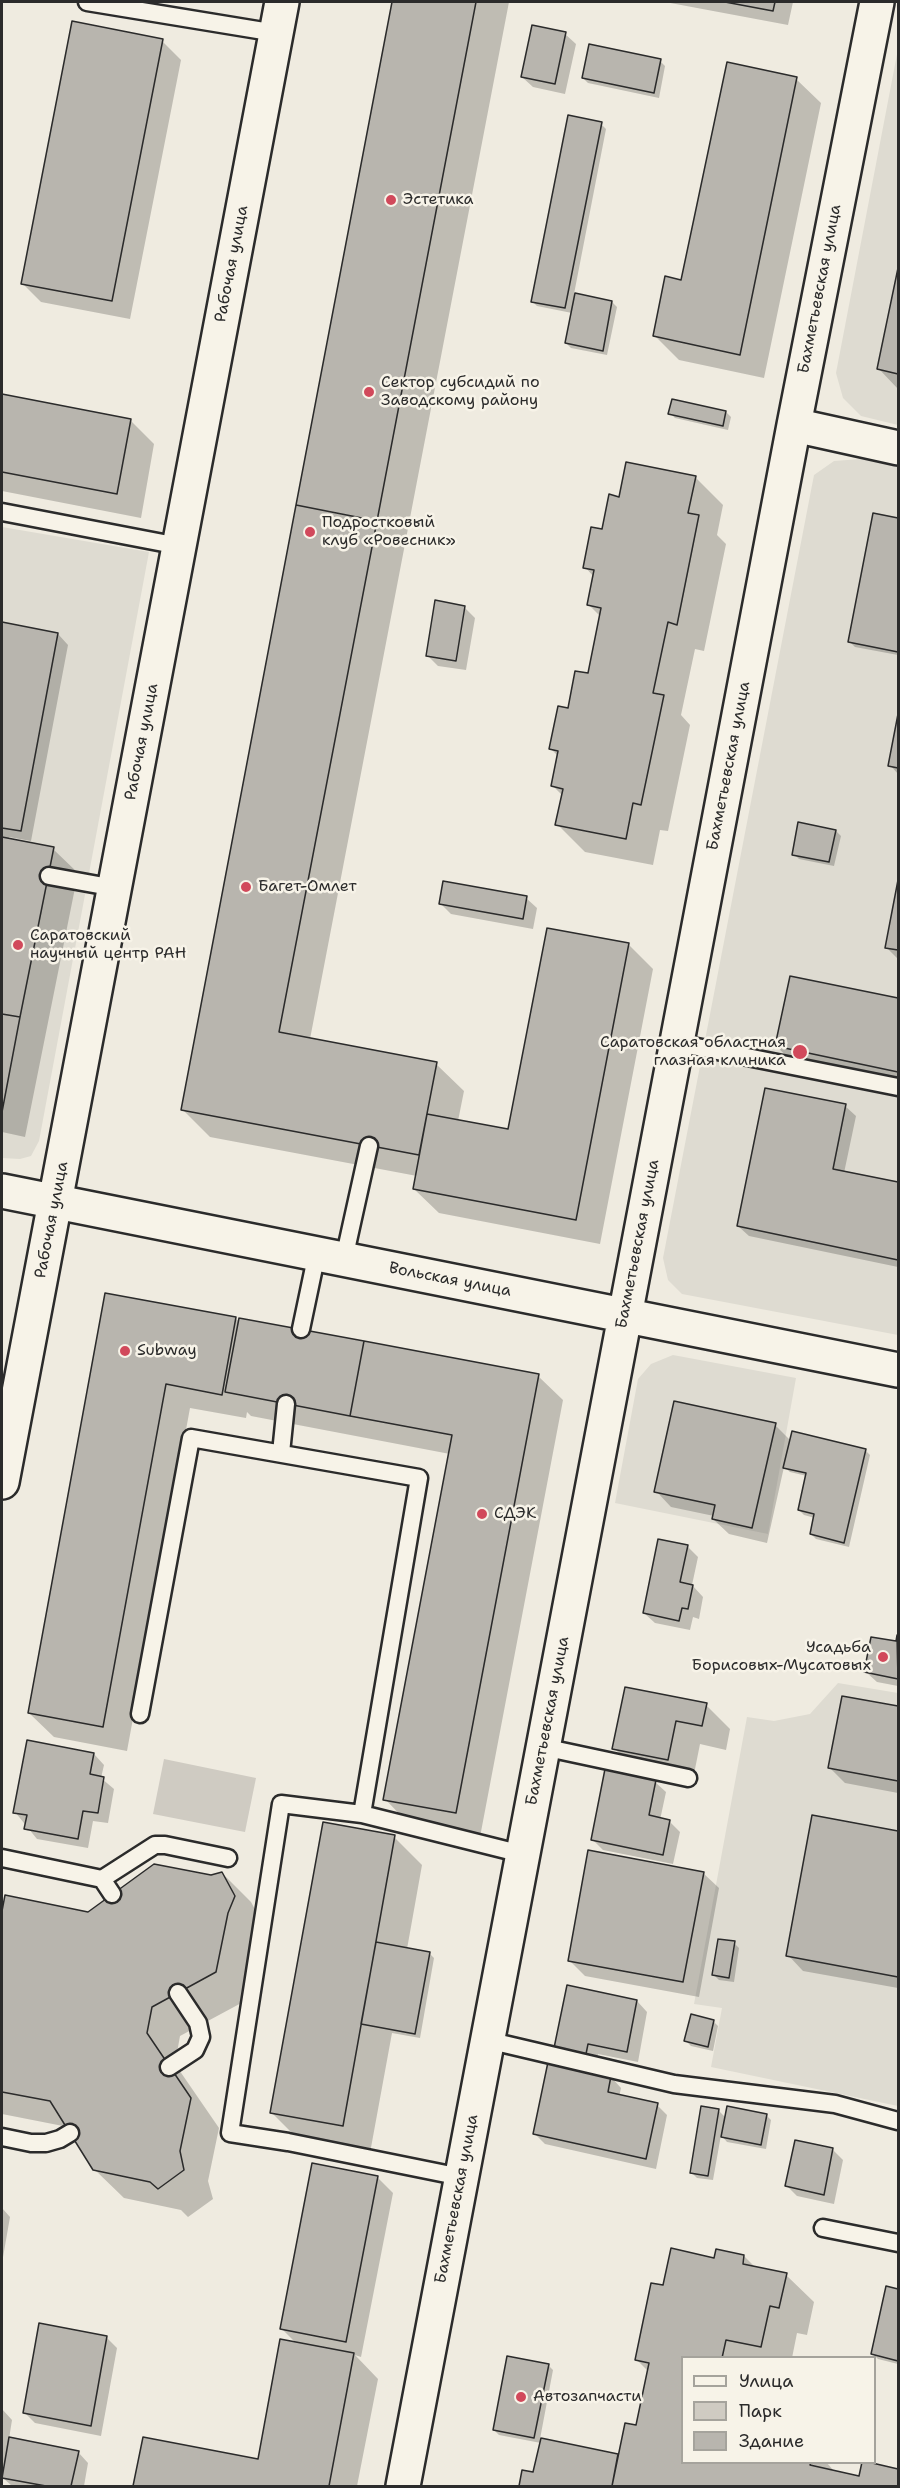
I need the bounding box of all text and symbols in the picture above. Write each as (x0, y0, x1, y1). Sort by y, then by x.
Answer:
place label: Эстетика (403, 190, 474, 210)
marker: Эстетика (384, 193, 398, 207)
street label: Бахметьевская улица (794, 203, 846, 375)
street label: Рабочая улица (211, 204, 253, 324)
place label: Сектор субсидий по Заводскому району (381, 373, 540, 411)
marker: Сектор субсидий по Заводскому району (362, 385, 376, 399)
place label: Подростковый клуб «Ровесник» (322, 513, 456, 551)
marker: Подростковый клуб «Ровесник» (303, 525, 317, 539)
street label: Бахметьевская улица (703, 680, 755, 852)
street label: Рабочая улица (121, 682, 163, 802)
place label: Багет-Омлет (258, 877, 357, 897)
marker: Багет-Омлет (239, 880, 253, 894)
place label: Саратовский научный центр РАН (30, 926, 186, 964)
marker: Саратовский научный центр РАН (11, 938, 25, 952)
place label: Саратовская областная глазная клиника (600, 1033, 786, 1071)
marker: Саратовская областная глазная клиника (791, 1043, 809, 1061)
street label: Бахметьевская улица (612, 1158, 664, 1330)
street label: Рабочая улица (31, 1160, 73, 1280)
street label: Вольская улица (387, 1259, 513, 1301)
place label: Subway (137, 1341, 197, 1361)
marker: Subway (118, 1344, 132, 1358)
place label: СДЭК (494, 1504, 536, 1524)
marker: СДЭК (475, 1507, 489, 1521)
street label: Бахметьевская улица (522, 1635, 574, 1807)
place label: Усадьба Борисовых-Мусатовых (692, 1638, 871, 1676)
marker: Усадьба Борисовых-Мусатовых (876, 1650, 890, 1664)
street label: Бахметьевская улица (431, 2113, 483, 2285)
legend (681, 2356, 876, 2464)
text: Улица (739, 2369, 793, 2393)
place label: Автозапчасти (533, 2387, 642, 2407)
marker: Автозапчасти (514, 2390, 528, 2404)
text: Парк (739, 2399, 782, 2423)
text: Здание (739, 2429, 804, 2453)

